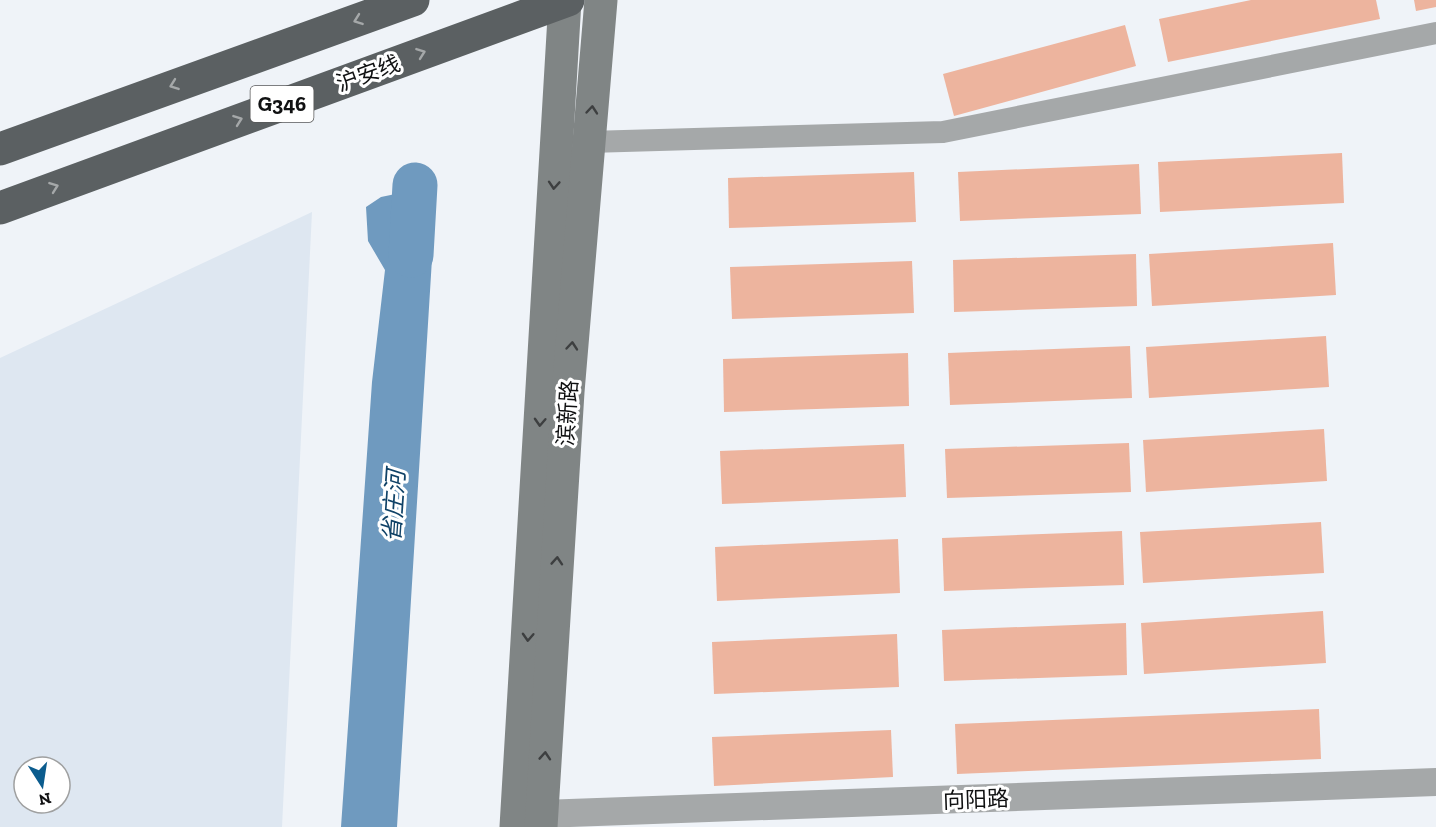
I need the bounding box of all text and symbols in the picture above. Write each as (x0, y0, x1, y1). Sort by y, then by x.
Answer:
one-way arrow (353, 12, 364, 25)
one-way arrow (415, 48, 426, 61)
street label: 沪安线 (333, 49, 404, 97)
one-way arrow (169, 78, 180, 91)
road number: G346 (250, 86, 314, 122)
one-way arrow (585, 105, 598, 114)
one-way arrow (231, 115, 242, 127)
one-way arrow (548, 180, 561, 189)
one-way arrow (48, 181, 59, 194)
one-way arrow (565, 341, 578, 350)
street label: 滨新路 (552, 379, 583, 447)
one-way arrow (533, 417, 546, 426)
water label: 省庄河 (377, 465, 411, 543)
one-way arrow (551, 557, 564, 566)
one-way arrow (521, 633, 534, 642)
one-way arrow (539, 752, 552, 761)
north arrow (12, 755, 72, 815)
street label: 向阳路 (943, 785, 1009, 814)
text: N (37, 789, 53, 810)

